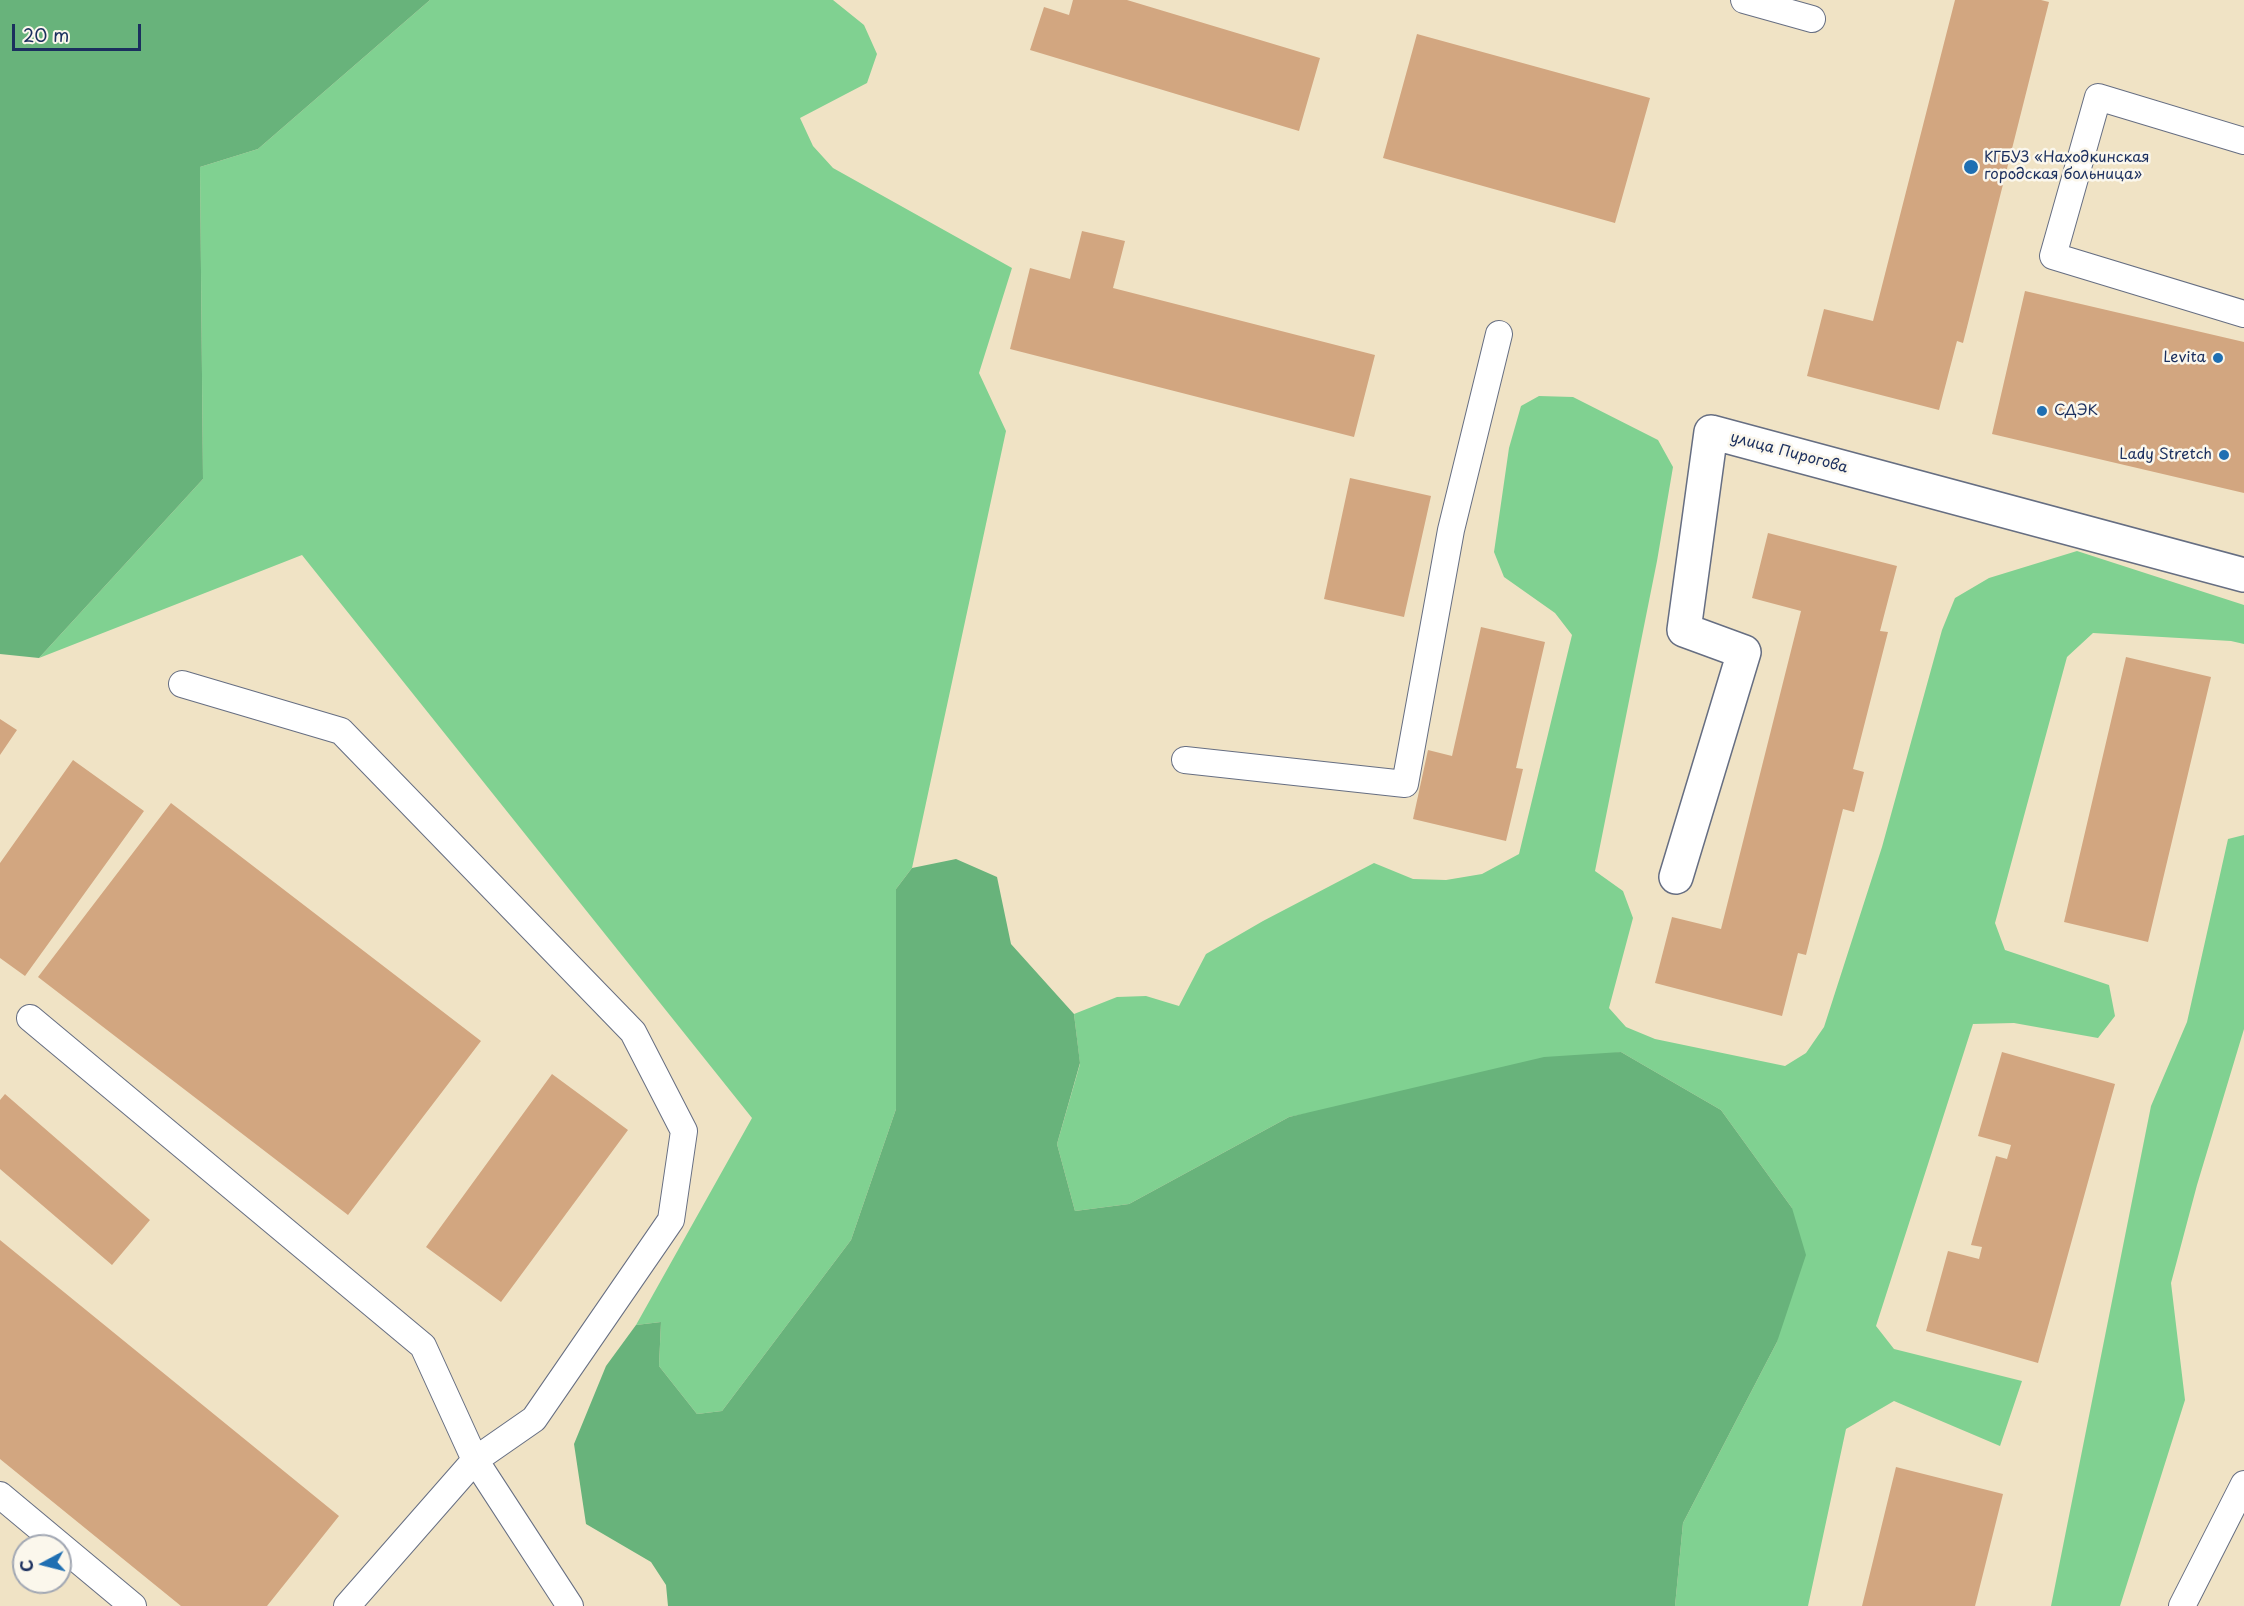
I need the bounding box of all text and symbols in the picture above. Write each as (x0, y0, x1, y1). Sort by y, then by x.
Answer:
scale bar (15, 12, 144, 50)
text: 20 m (23, 21, 69, 48)
place label: КГБУЗ «Находкинская городская больница» (1984, 149, 2150, 184)
marker: КГБУЗ «Находкинская городская больница» (1962, 158, 1980, 176)
place label: Levita (2163, 349, 2206, 367)
marker: Levita (2211, 351, 2225, 365)
place label: СДЭК (2054, 402, 2098, 420)
marker: СДЭК (2035, 404, 2049, 418)
street label: улица Пирогова (1728, 429, 1850, 477)
place label: Lady Stretch (2119, 446, 2212, 464)
marker: Lady Stretch (2217, 448, 2231, 462)
north arrow (12, 1534, 72, 1594)
text: С (13, 1559, 39, 1573)

